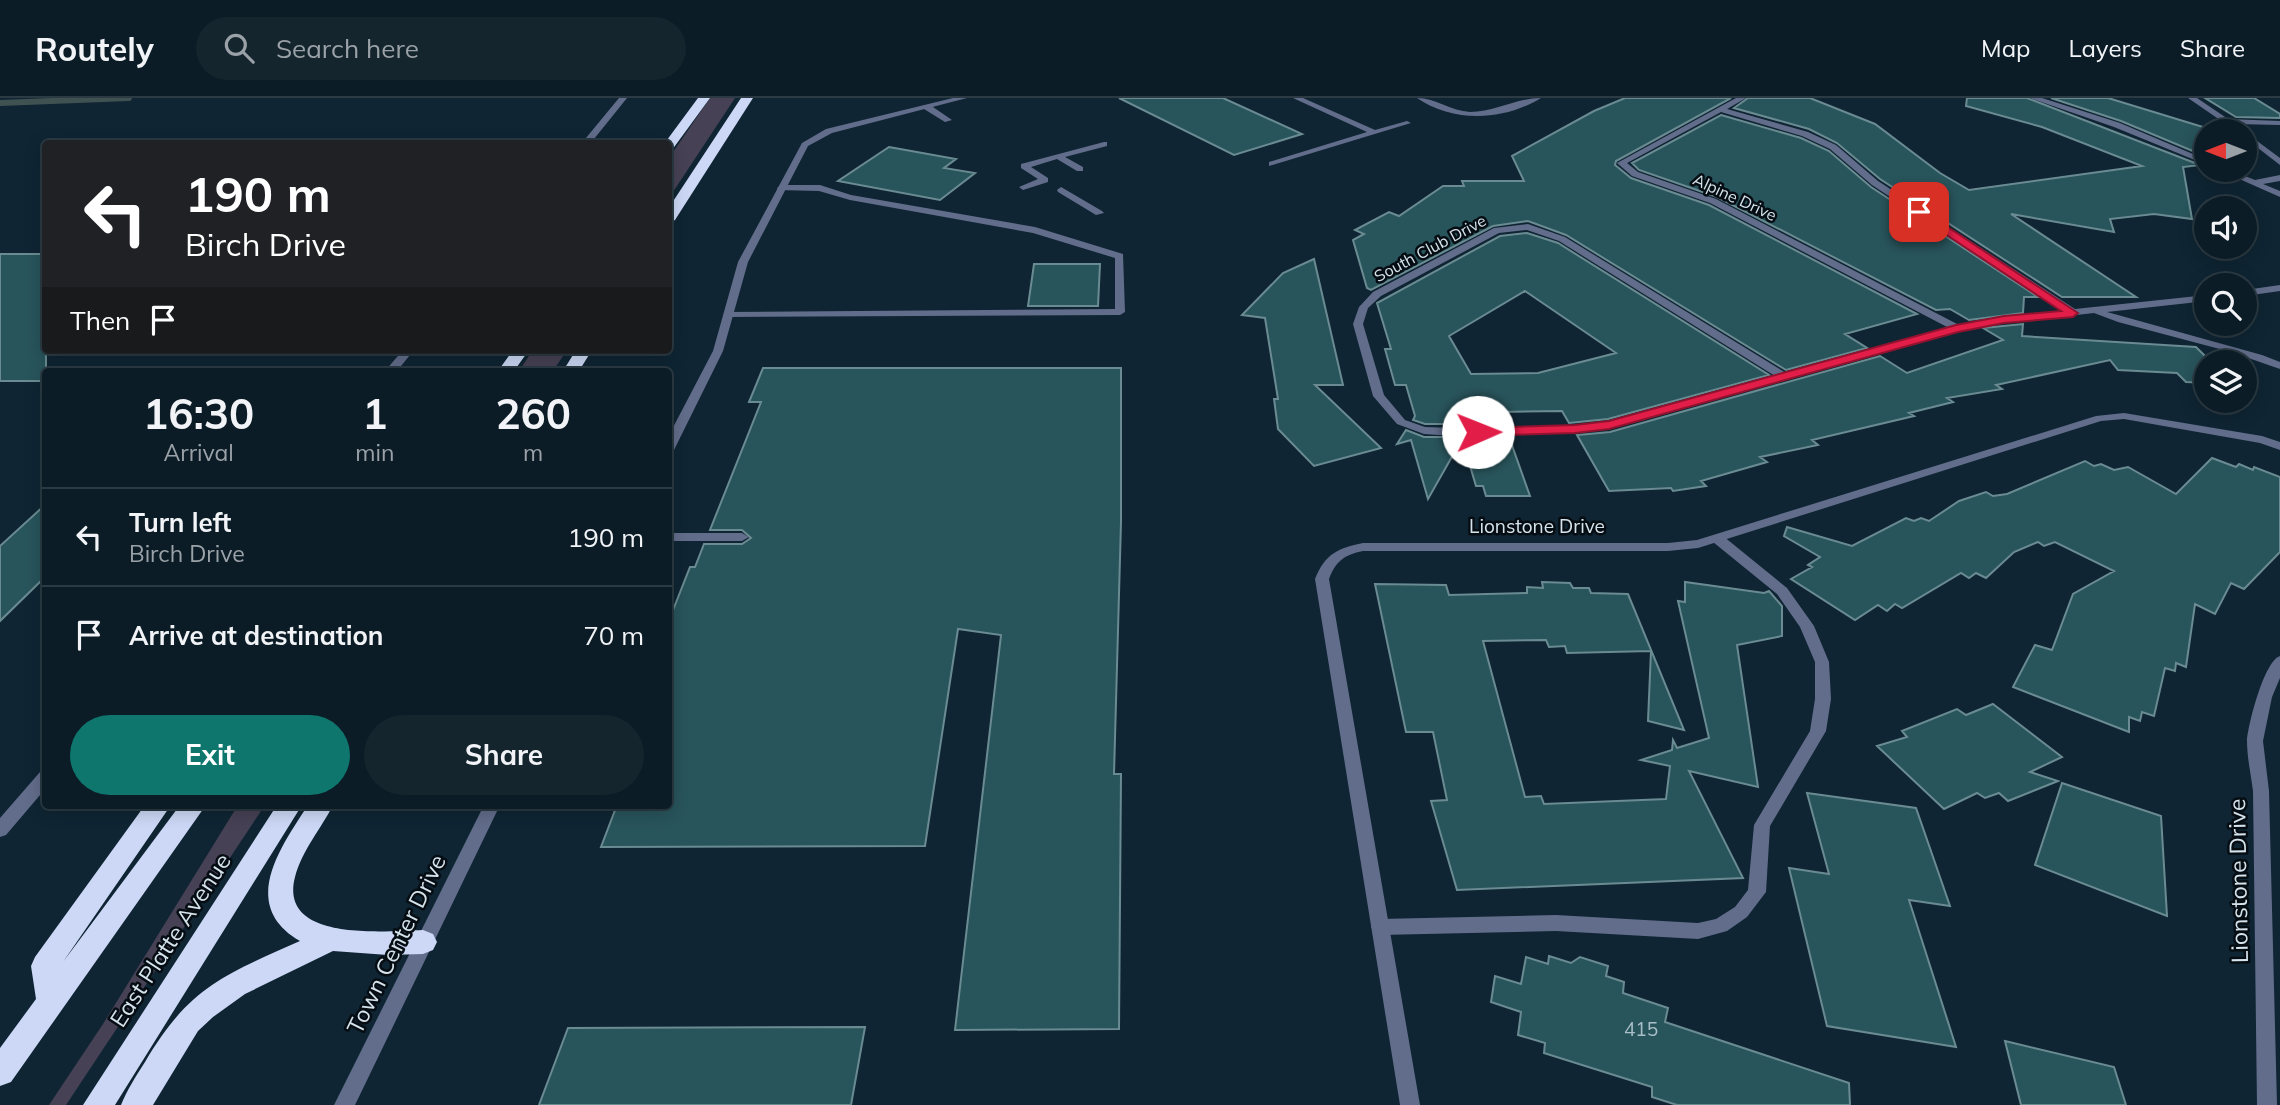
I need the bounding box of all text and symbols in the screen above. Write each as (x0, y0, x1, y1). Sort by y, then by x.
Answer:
search box (196, 17, 686, 80)
text: Routely (35, 28, 154, 69)
icon: search (220, 29, 258, 67)
text: Search here (276, 32, 419, 65)
text: Map (1981, 33, 2030, 63)
text: Layers (2068, 33, 2142, 63)
text: Share (2180, 33, 2245, 63)
north arrow (2194, 119, 2258, 182)
map controls (2194, 119, 2257, 413)
text: 190 m (185, 163, 331, 224)
icon: left (70, 168, 161, 259)
street label: Alpine Drive (1690, 169, 1780, 225)
pin (1889, 182, 1949, 242)
icon: arrive (1900, 193, 1938, 231)
button: sound (2194, 196, 2257, 259)
street label: South Club Drive (1371, 210, 1489, 286)
text: Birch Drive (185, 224, 346, 264)
button: search (2194, 273, 2257, 336)
icon: arrive (144, 301, 182, 339)
text: Then (70, 304, 130, 337)
button: layers (2194, 350, 2257, 413)
text: 16:30 (143, 387, 254, 440)
text: 1 (362, 387, 387, 440)
text: 260 (495, 387, 571, 440)
position arrow (1441, 395, 1515, 469)
text: Arrival (163, 438, 234, 467)
text: min (355, 438, 394, 467)
text: m (523, 438, 543, 467)
text: Turn left (129, 506, 231, 539)
street label: Lionstone Drive (1469, 514, 1605, 538)
icon: left (70, 518, 108, 556)
text: 190 m (568, 521, 644, 554)
text: Birch Drive (129, 539, 245, 568)
icon: arrive (70, 616, 108, 654)
text: Arrive at destination (129, 619, 384, 652)
text: 70 m (583, 619, 644, 652)
button: Exit (70, 715, 350, 795)
button: Share (364, 715, 644, 795)
street label: Lionstone Drive (2222, 798, 2254, 964)
street label: East Platte Avenue (103, 848, 237, 1032)
street label: Town Center Drive (340, 850, 452, 1038)
house number: 415 (1624, 1017, 1658, 1041)

